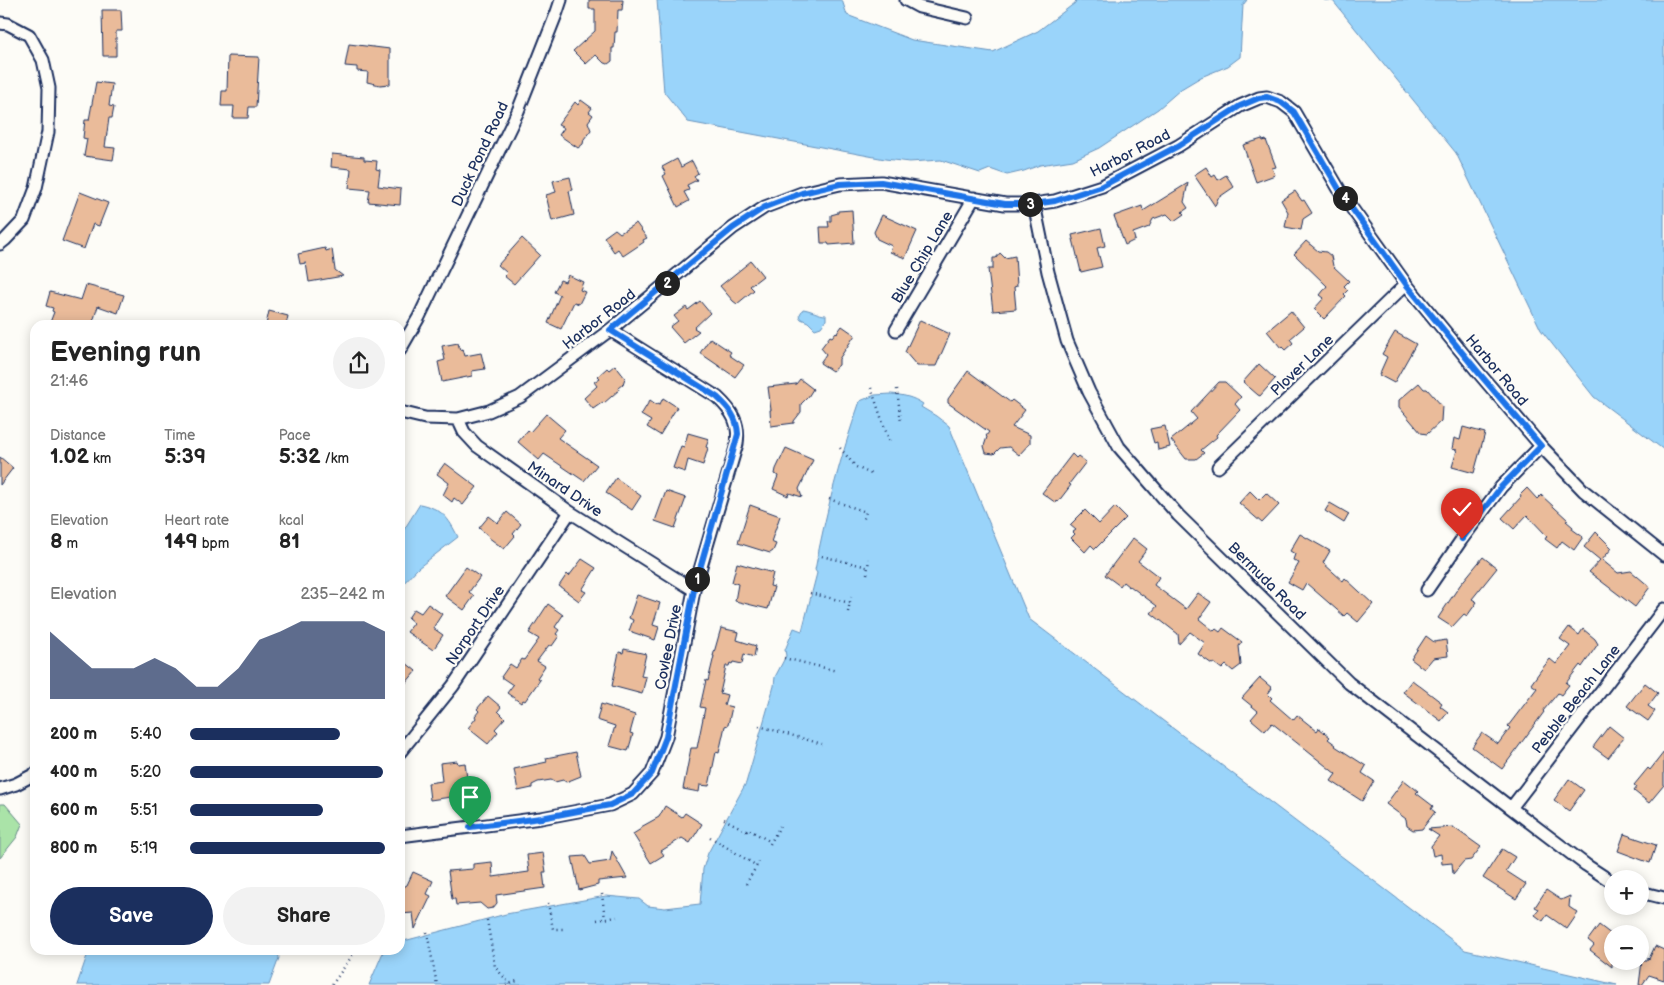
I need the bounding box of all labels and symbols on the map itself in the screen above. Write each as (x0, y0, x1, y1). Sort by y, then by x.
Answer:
street label: Duck Pond Road (448, 99, 513, 210)
street label: Harbor Road (1087, 125, 1174, 182)
pin: 4 (1332, 186, 1358, 210)
pin: 3 (1018, 192, 1042, 216)
street label: Blue Chip Lane (887, 208, 957, 307)
pin: 2 (654, 270, 680, 296)
street label: Harbor Road (559, 285, 640, 354)
street label: Plover Lane (1267, 330, 1338, 400)
street label: Harbor Road (1461, 331, 1532, 410)
street label: Minard Drive (524, 457, 606, 522)
pin (1441, 488, 1483, 539)
street label: Bermuda Road (1224, 538, 1310, 624)
pin: 1 (684, 566, 710, 592)
street label: Norport Drive (442, 582, 509, 669)
street label: Covlee Drive (651, 603, 686, 691)
street label: Pebble Beach Lane (1528, 641, 1625, 757)
pin (449, 776, 491, 827)

